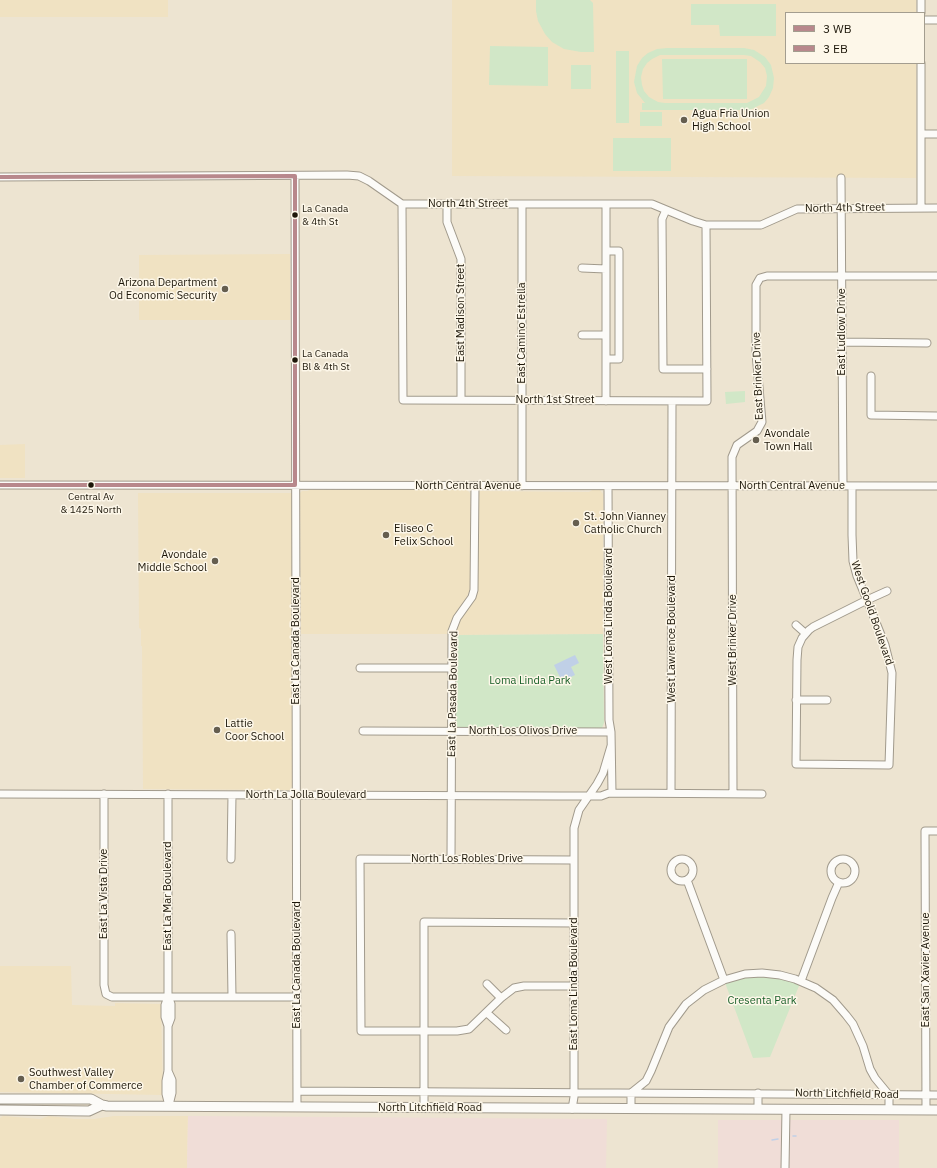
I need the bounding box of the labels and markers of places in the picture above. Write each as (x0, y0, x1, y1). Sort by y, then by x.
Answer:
place label: Agua Fria Union High School (692, 107, 770, 133)
marker: Agua Fria Union High School (679, 115, 689, 125)
place label: La Canada & 4th St (302, 203, 348, 226)
marker: La Canada & 4th St (290, 210, 300, 220)
place label: Arizona Department Od Economic Security (109, 276, 217, 302)
marker: Arizona Department Od Economic Security (220, 284, 230, 294)
place label: La Canada Bl & 4th St (302, 348, 350, 372)
marker: La Canada Bl & 4th St (290, 355, 300, 365)
place label: Avondale Town Hall (764, 427, 813, 453)
marker: Avondale Town Hall (751, 435, 761, 445)
marker: Central Av & 1425 North (86, 480, 96, 490)
place label: Central Av & 1425 North (60, 491, 122, 514)
place label: St. John Vianney Catholic Church (584, 510, 666, 536)
marker: St. John Vianney Catholic Church (571, 518, 581, 528)
place label: Eliseo C Felix School (394, 522, 453, 548)
marker: Eliseo C Felix School (381, 530, 391, 540)
place label: Avondale Middle School (137, 548, 207, 574)
marker: Avondale Middle School (210, 556, 220, 566)
place label: Lattie Coor School (225, 717, 284, 743)
marker: Lattie Coor School (212, 725, 222, 735)
place label: Southwest Valley Chamber of Commerce (29, 1066, 143, 1092)
marker: Southwest Valley Chamber of Commerce (16, 1074, 26, 1084)

